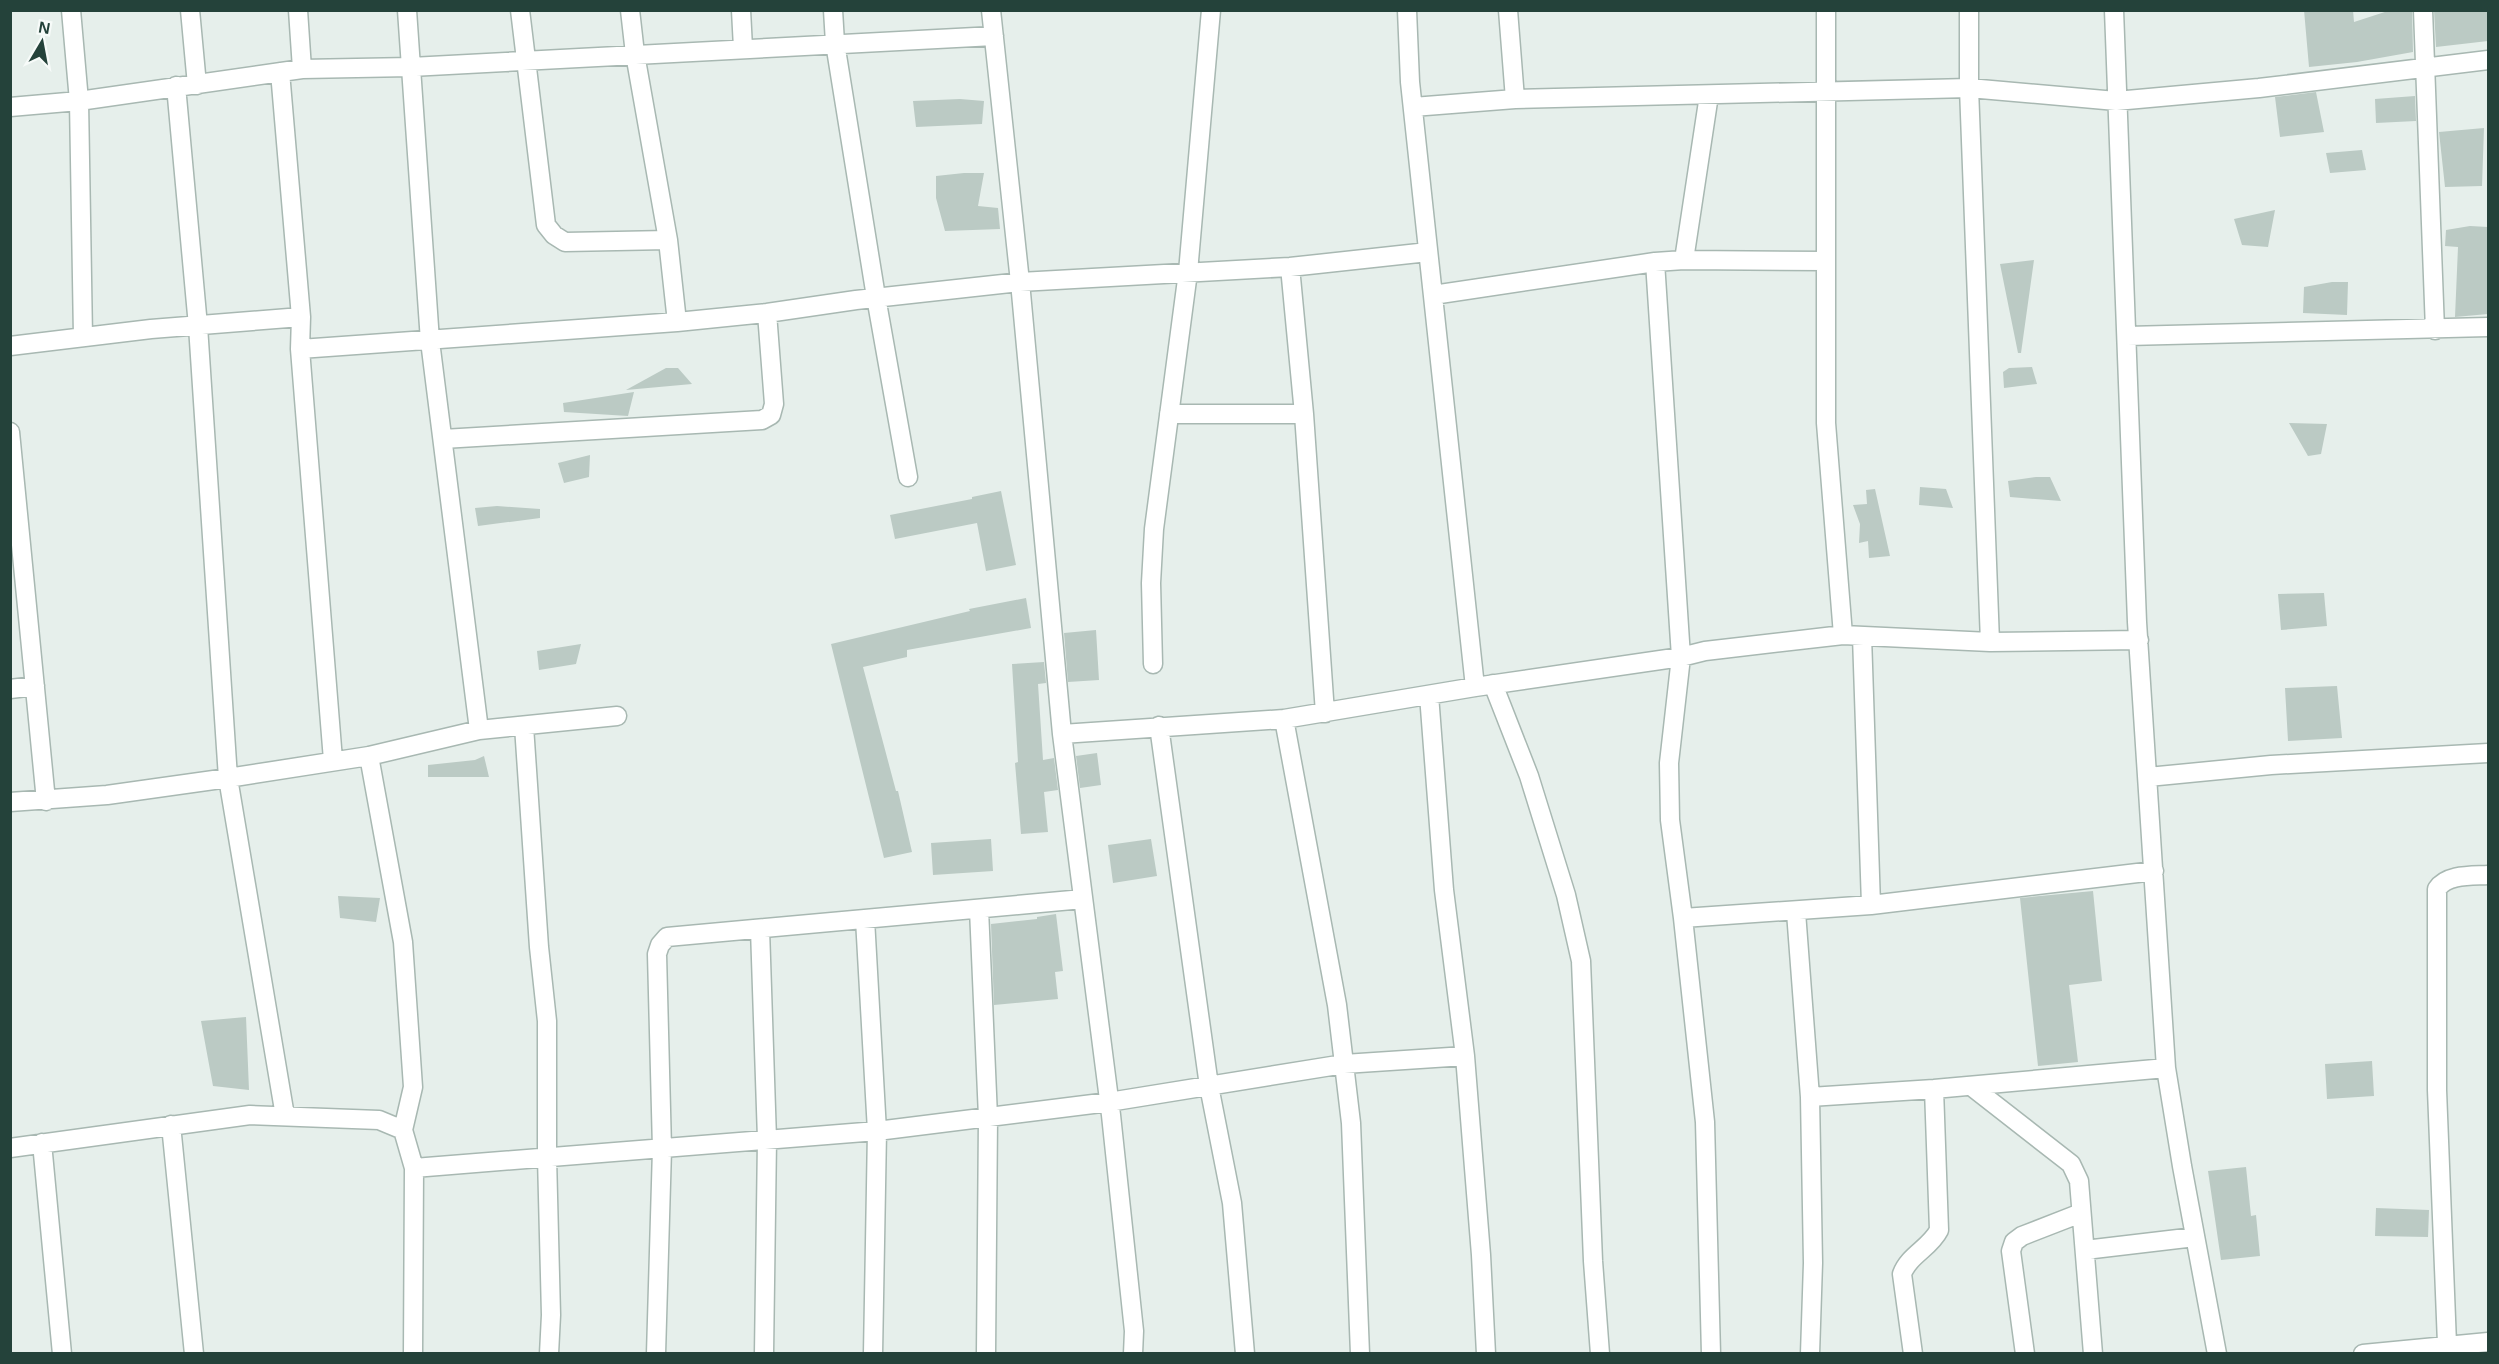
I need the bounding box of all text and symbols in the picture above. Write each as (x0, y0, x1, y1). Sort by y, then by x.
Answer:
north arrow (12, 12, 72, 72)
text: N (37, 18, 52, 37)

